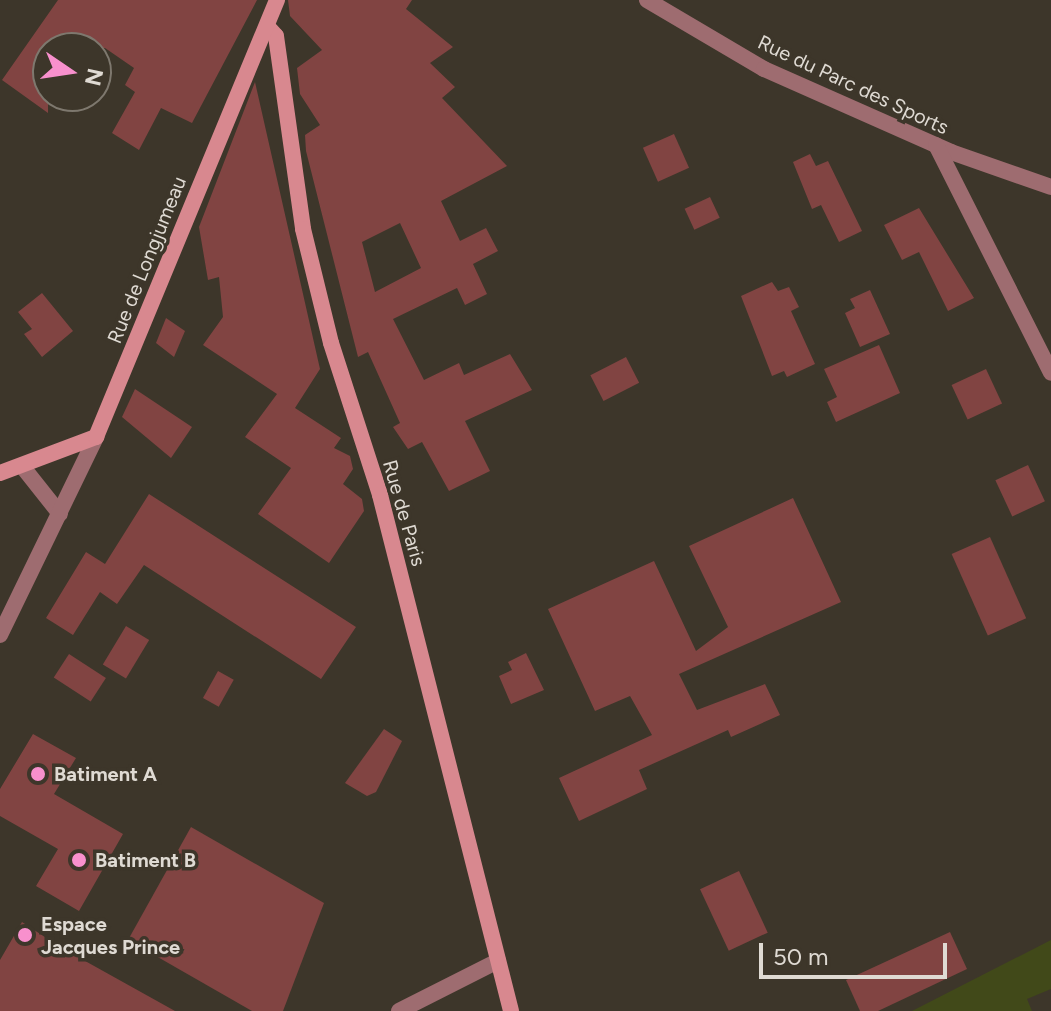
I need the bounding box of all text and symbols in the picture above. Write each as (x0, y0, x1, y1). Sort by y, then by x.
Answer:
street label: Rue du Parc des Sports (754, 30, 952, 140)
north arrow (32, 32, 112, 112)
text: N (79, 66, 109, 88)
street label: Rue de Longjumeau (103, 173, 191, 347)
street label: Rue de Paris (377, 457, 431, 569)
place label: Batiment A (54, 762, 157, 786)
marker: Batiment A (29, 765, 47, 783)
place label: Batiment B (95, 848, 196, 872)
marker: Batiment B (70, 851, 88, 869)
place label: Espace Jacques Prince (41, 912, 180, 959)
marker: Espace Jacques Prince (16, 926, 34, 944)
scale bar (763, 927, 951, 977)
text: 50 m (773, 942, 829, 971)

